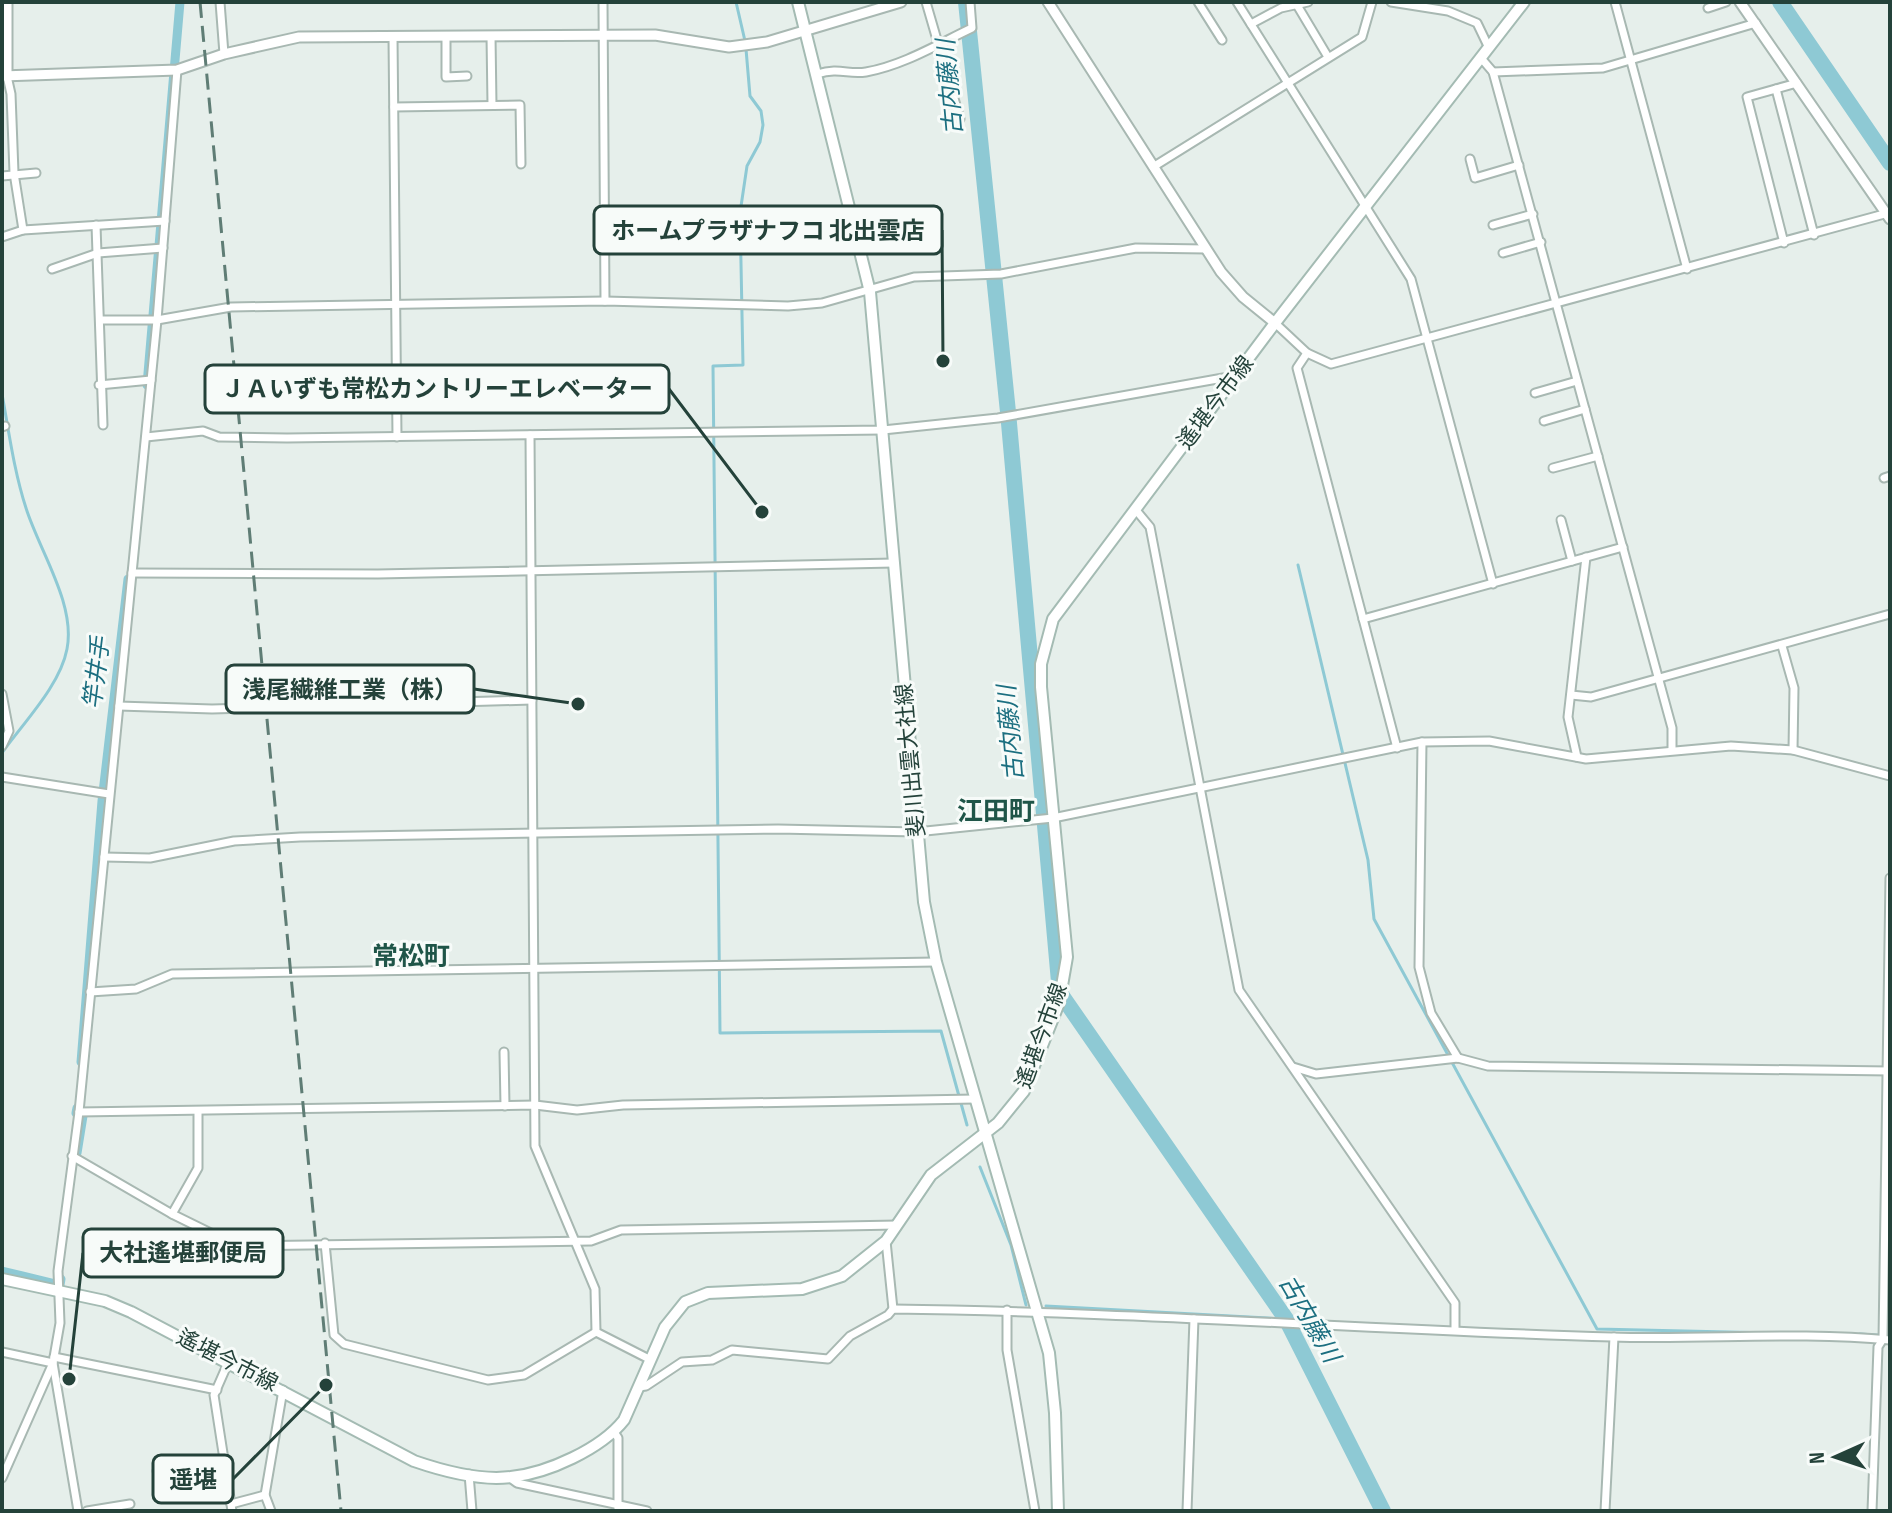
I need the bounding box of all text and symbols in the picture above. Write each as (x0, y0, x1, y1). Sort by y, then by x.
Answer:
water label: 古内藤川 (931, 35, 969, 136)
callout: ホームプラザナフコ 北出雲店 (594, 206, 942, 254)
text: ホームプラザナフコ 北出雲店 (611, 217, 925, 246)
street label: 遙堪今市線 (1172, 351, 1260, 455)
callout: ＪＡいずも常松カントリーエレベーター (205, 365, 669, 413)
text: ＪＡいずも常松カントリーエレベーター (221, 375, 653, 404)
water label: 竿井手 (78, 634, 116, 710)
callout: 浅尾繊維工業（株） (226, 665, 474, 713)
text: 浅尾繊維工業（株） (242, 676, 458, 705)
water label: 古内藤川 (992, 681, 1030, 782)
street label: 斐川出雲大社線 (891, 682, 931, 838)
district label: 江田町 (957, 797, 1035, 828)
district label: 常松町 (372, 942, 450, 973)
street label: 遙堪今市線 (1011, 980, 1073, 1092)
callout: 大社遙堪郵便局 (83, 1229, 283, 1277)
text: 大社遙堪郵便局 (99, 1239, 267, 1268)
water label: 古内藤川 (1272, 1270, 1347, 1370)
street label: 遙堪今市線 (172, 1324, 282, 1398)
north arrow (1796, 1417, 1876, 1497)
text: N (1804, 1451, 1831, 1465)
callout: 遥堪 (153, 1455, 233, 1503)
text: 遥堪 (169, 1466, 217, 1495)

